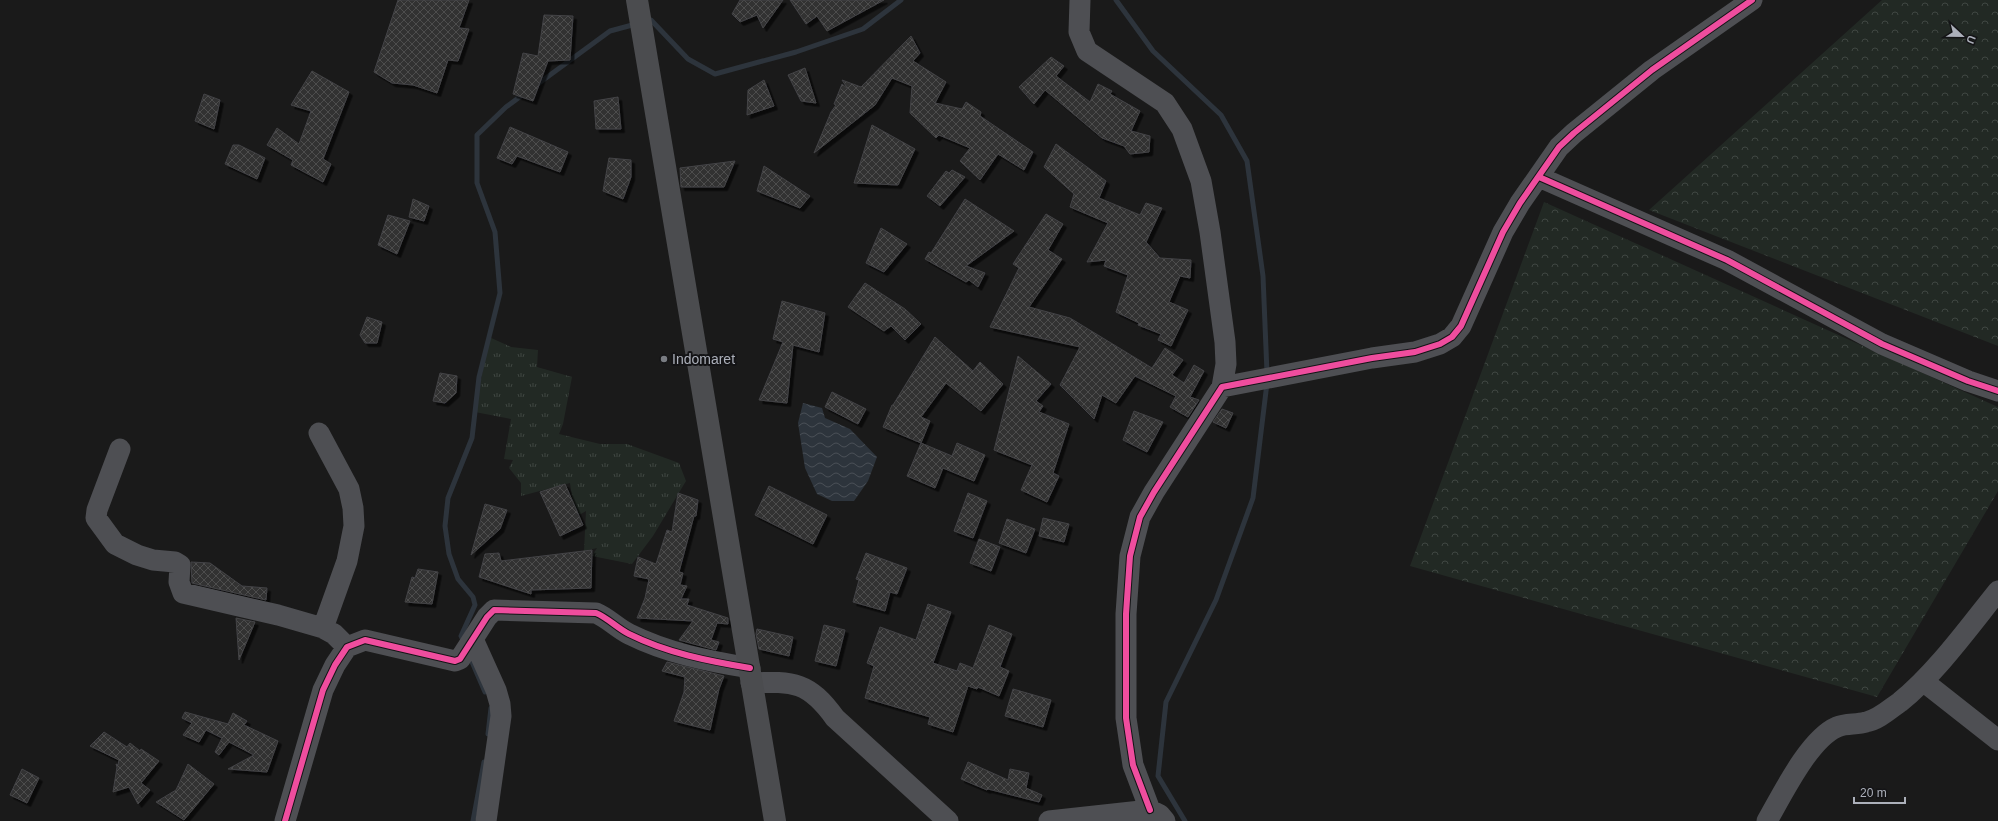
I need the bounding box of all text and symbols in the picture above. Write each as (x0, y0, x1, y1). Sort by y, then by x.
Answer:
north arrow (1942, 16, 1982, 56)
text: U (1964, 34, 1978, 46)
place label: Indomaret (672, 351, 735, 367)
marker: Indomaret (659, 354, 669, 364)
scale bar (1854, 779, 1905, 805)
text: 20 m (1860, 786, 1887, 800)

